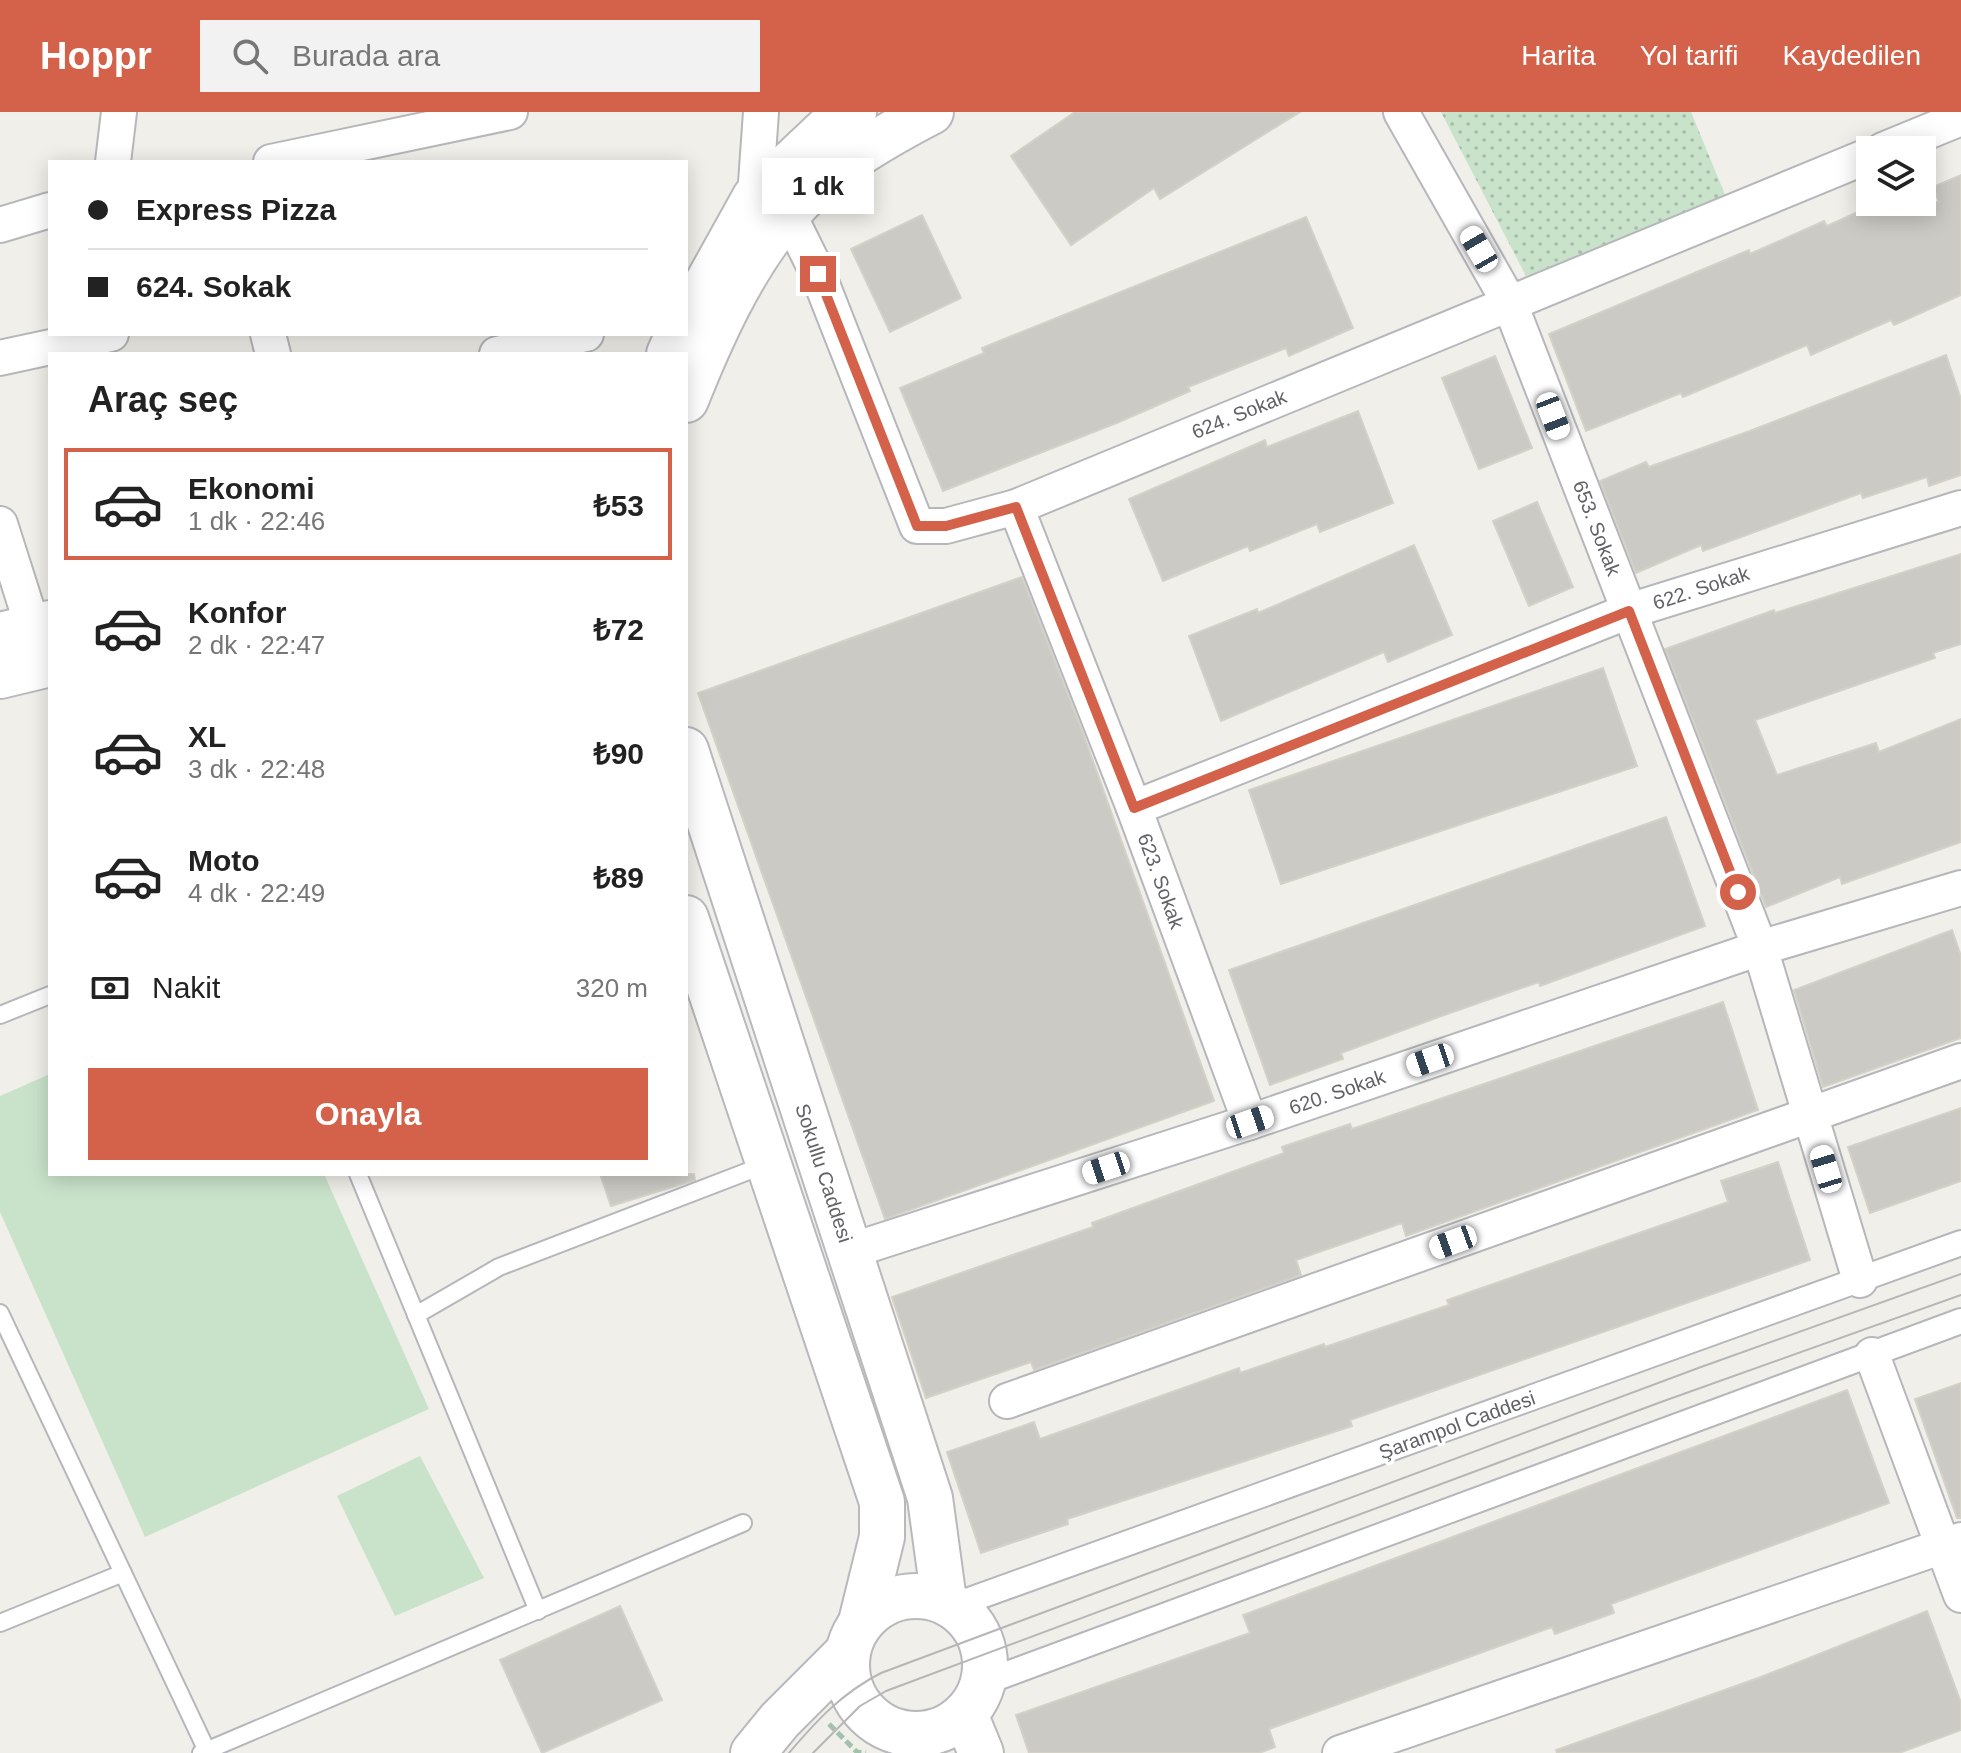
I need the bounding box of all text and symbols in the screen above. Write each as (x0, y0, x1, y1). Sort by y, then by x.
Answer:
search box (200, 20, 760, 92)
icon: search (228, 34, 272, 78)
text: Hoppr (40, 35, 152, 77)
text: Burada ara (292, 39, 440, 72)
text: Harita (1521, 40, 1596, 71)
text: Yol tarifi (1640, 40, 1738, 71)
text: Kaydedilen (1782, 40, 1921, 71)
map controls (1856, 136, 1936, 216)
button: layers (1856, 136, 1936, 216)
callout: 1 dk (762, 158, 874, 214)
text: 1 dk (792, 171, 844, 201)
text: Express Pizza (136, 193, 336, 226)
car (1457, 222, 1501, 276)
route end (800, 256, 836, 292)
text: 624. Sokak (136, 270, 291, 303)
text: Araç seç (88, 379, 238, 420)
street label: 624. Sokak (1188, 385, 1290, 443)
car (1533, 389, 1573, 443)
icon: car (92, 468, 164, 540)
text: Ekonomi (188, 472, 315, 505)
street label: 653. Sokak (1569, 477, 1626, 580)
text: ₺53 (593, 489, 644, 522)
text: 1 dk · 22:46 (188, 506, 325, 536)
street label: 622. Sokak (1650, 562, 1753, 614)
icon: car (92, 592, 164, 664)
text: Konfor (188, 596, 286, 629)
text: ₺72 (593, 613, 644, 646)
text: 2 dk · 22:47 (188, 630, 325, 660)
icon: car (92, 716, 164, 788)
text: XL (188, 720, 226, 753)
text: ₺90 (593, 737, 644, 770)
text: 3 dk · 22:48 (188, 754, 325, 784)
street label: 623. Sokak (1134, 830, 1189, 933)
icon: car (92, 840, 164, 912)
text: Moto (188, 844, 260, 877)
text: ₺89 (593, 861, 644, 894)
route start (1720, 874, 1756, 910)
text: 4 dk · 22:49 (188, 878, 325, 908)
icon: cash (88, 966, 132, 1010)
text: Nakit (152, 971, 220, 1004)
text: 320 m (576, 973, 648, 1003)
car (1403, 1041, 1457, 1079)
street label: 620. Sokak (1286, 1065, 1389, 1119)
button: Onayla (88, 1068, 648, 1160)
street label: Sokullu Caddesi (791, 1101, 857, 1245)
car (1223, 1103, 1277, 1141)
car (1808, 1143, 1844, 1195)
car (1079, 1149, 1133, 1187)
car (1426, 1223, 1480, 1261)
street label: Şarampol Caddesi (1376, 1387, 1538, 1463)

